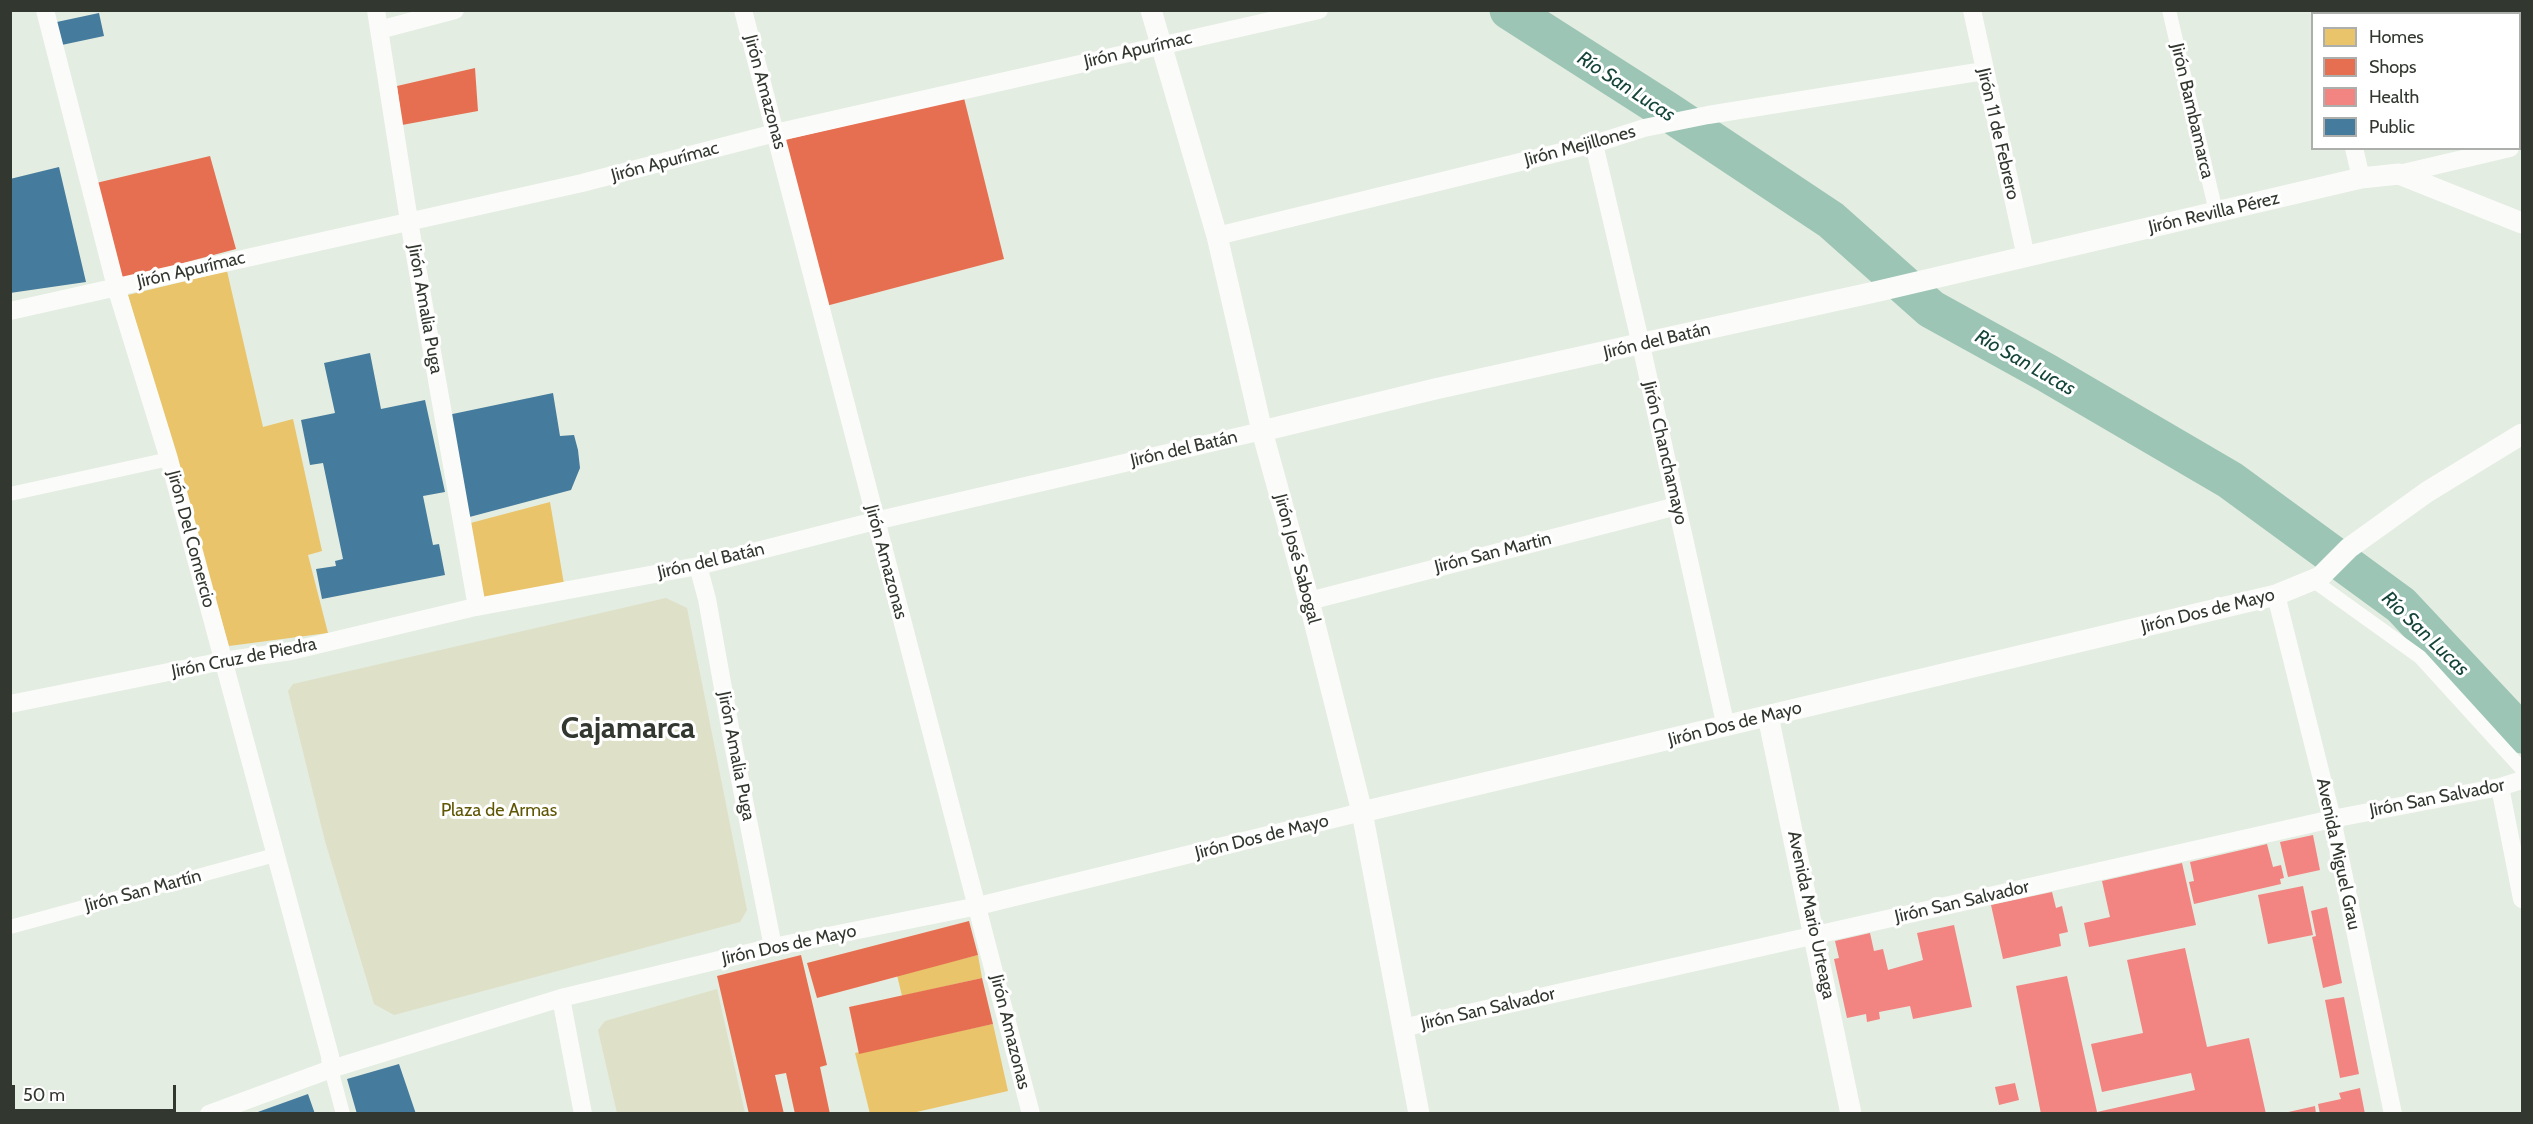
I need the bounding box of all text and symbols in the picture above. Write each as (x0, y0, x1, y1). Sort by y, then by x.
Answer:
legend (2311, 12, 2521, 150)
text: Homes (2369, 26, 2424, 48)
street label: Jirón Apurímac (1082, 27, 1194, 73)
street label: Jirón Amazonas (739, 32, 791, 152)
street label: Jirón Bambamarca (2166, 41, 2218, 181)
water label: Río San Lucas (1573, 47, 1679, 127)
text: Shops (2369, 56, 2417, 78)
street label: Jirón 11 de Febrero (1972, 66, 2024, 202)
text: Health (2369, 86, 2419, 108)
text: Public (2369, 116, 2415, 138)
street label: Jirón Mejillones (1522, 121, 1638, 171)
street label: Jirón Apurímac (609, 137, 721, 187)
street label: Jirón Revilla Pérez (2146, 187, 2282, 239)
street label: Jirón Amalia Puga (403, 243, 447, 375)
street label: Jirón Apurímac (135, 247, 247, 293)
street label: Jirón del Batán (1601, 318, 1713, 364)
water label: Río San Lucas (1971, 325, 2079, 401)
street label: Jirón Chanchamayo (1638, 379, 1692, 527)
street label: Jirón del Batán (1128, 426, 1240, 472)
street label: Jirón Del Comercio (162, 468, 220, 610)
street label: Jirón José Sabogal (1269, 492, 1325, 626)
street label: Jirón Amazonas (860, 502, 912, 622)
street label: Jirón San Martin (1432, 528, 1554, 578)
street label: Jirón del Batán (655, 538, 767, 584)
street label: Jirón Dos de Mayo (2139, 584, 2277, 638)
water label: Río San Lucas (2377, 587, 2473, 681)
street label: Jirón Cruz de Piedra (170, 633, 318, 683)
street label: Jirón Amalia Puga (713, 690, 759, 822)
street label: Jirón Dos de Mayo (1666, 697, 1804, 751)
district label: Cajamarca (561, 711, 695, 747)
street label: Jirón San Salvador (2368, 774, 2506, 822)
street label: Avenida Miguel Grau (2311, 776, 2365, 932)
park label: Plaza de Armas (441, 800, 557, 822)
street label: Jirón Dos de Mayo (1193, 810, 1331, 864)
street label: Avenida Mario Urteaga (1783, 829, 1839, 1001)
street label: Jirón San Martín (82, 865, 204, 917)
street label: Jirón San Salvador (1893, 876, 2031, 928)
street label: Jirón Dos de Mayo (720, 920, 858, 970)
street label: Jirón Amazonas (985, 972, 1035, 1092)
street label: Jirón San Salvador (1419, 983, 1557, 1035)
scale bar (15, 1073, 178, 1111)
text: 50 m (23, 1084, 65, 1106)

